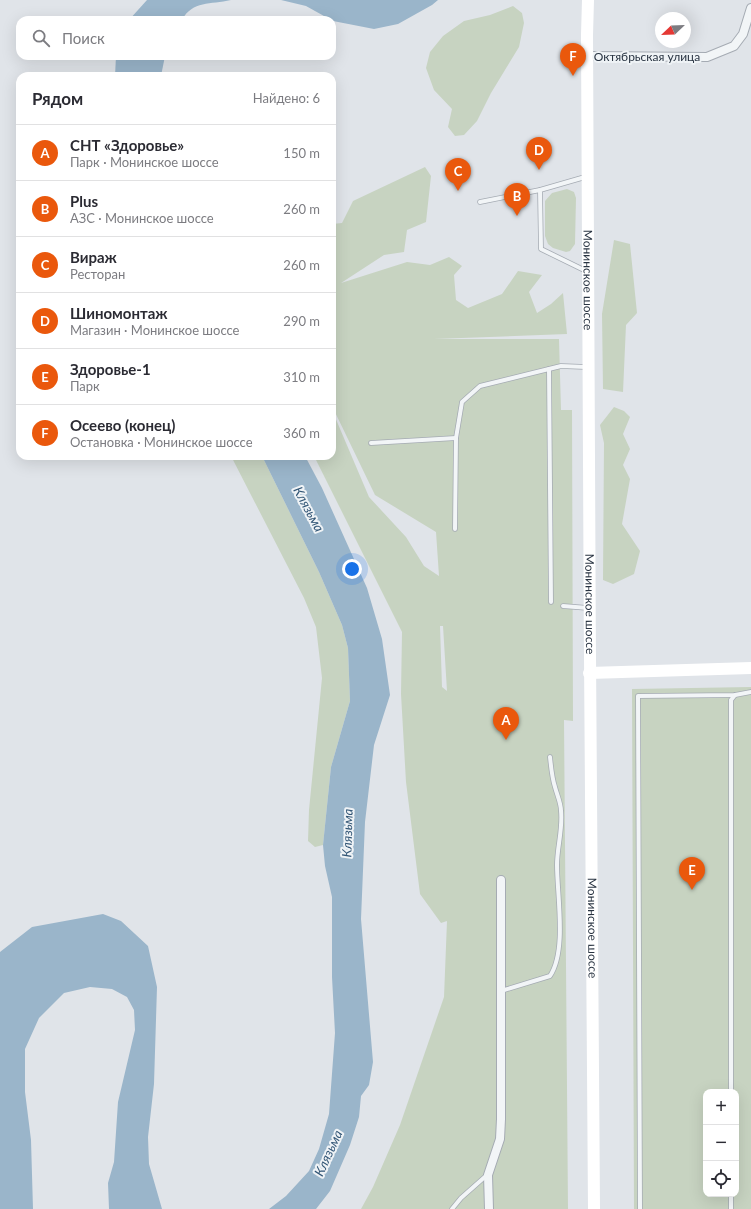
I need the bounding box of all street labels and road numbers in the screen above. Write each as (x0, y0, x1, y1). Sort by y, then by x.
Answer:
street label: Октябрьская улица (594, 49, 700, 64)
street label: Монинское шоссе (580, 230, 596, 330)
street label: Монинское шоссе (582, 554, 598, 654)
street label: Монинское шоссе (585, 878, 601, 978)

